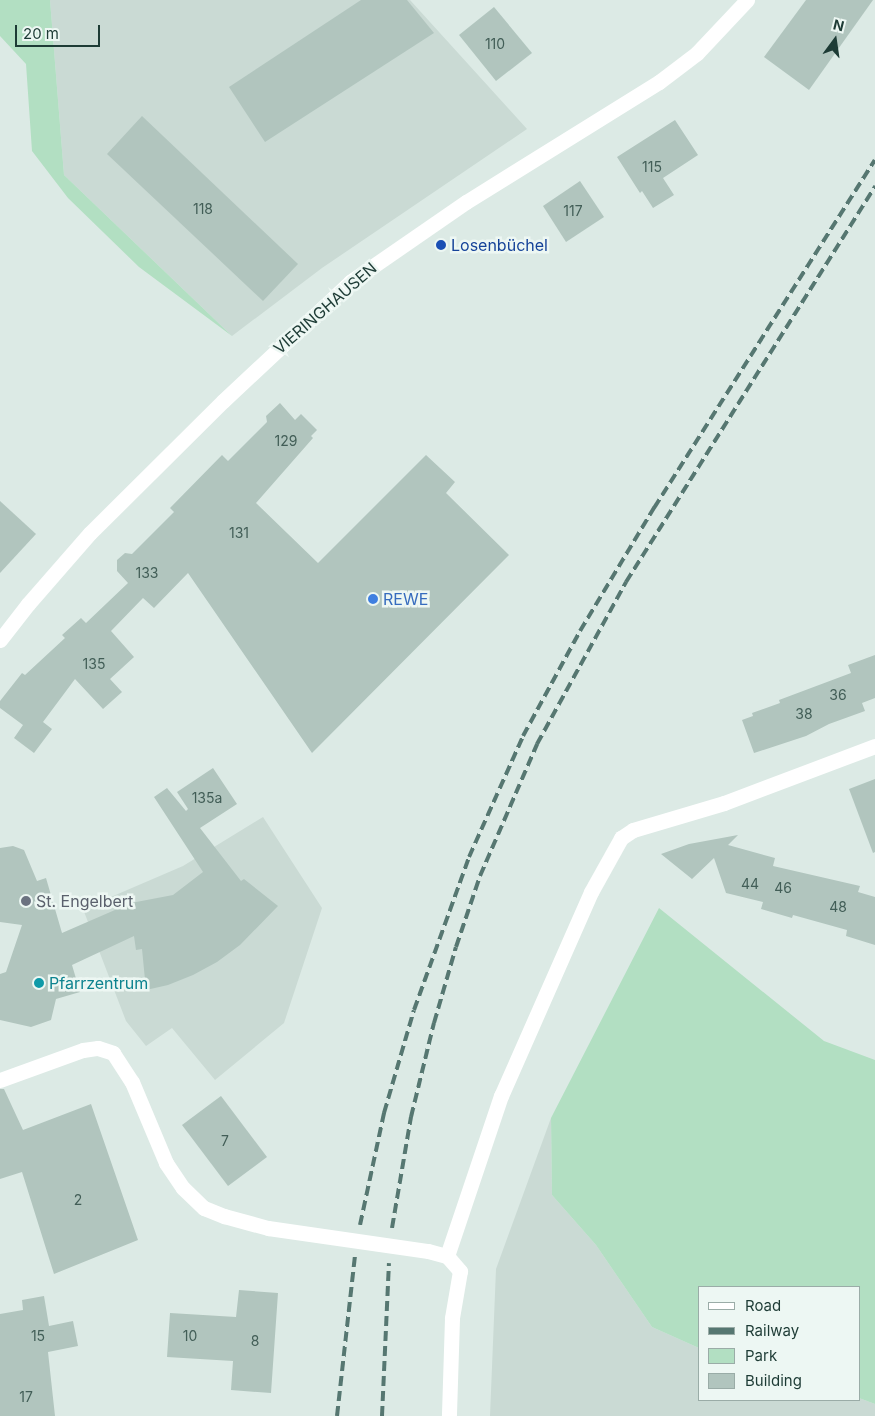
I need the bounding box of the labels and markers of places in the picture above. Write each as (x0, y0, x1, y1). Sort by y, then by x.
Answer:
place label: Losenbüchel (451, 235, 548, 255)
marker: Losenbüchel (435, 239, 447, 251)
place label: REWE (383, 589, 428, 609)
marker: REWE (367, 593, 379, 605)
place label: St. Engelbert (36, 891, 133, 911)
marker: St. Engelbert (20, 895, 32, 907)
place label: Pfarrzentrum (49, 973, 148, 993)
marker: Pfarrzentrum (33, 977, 45, 989)

